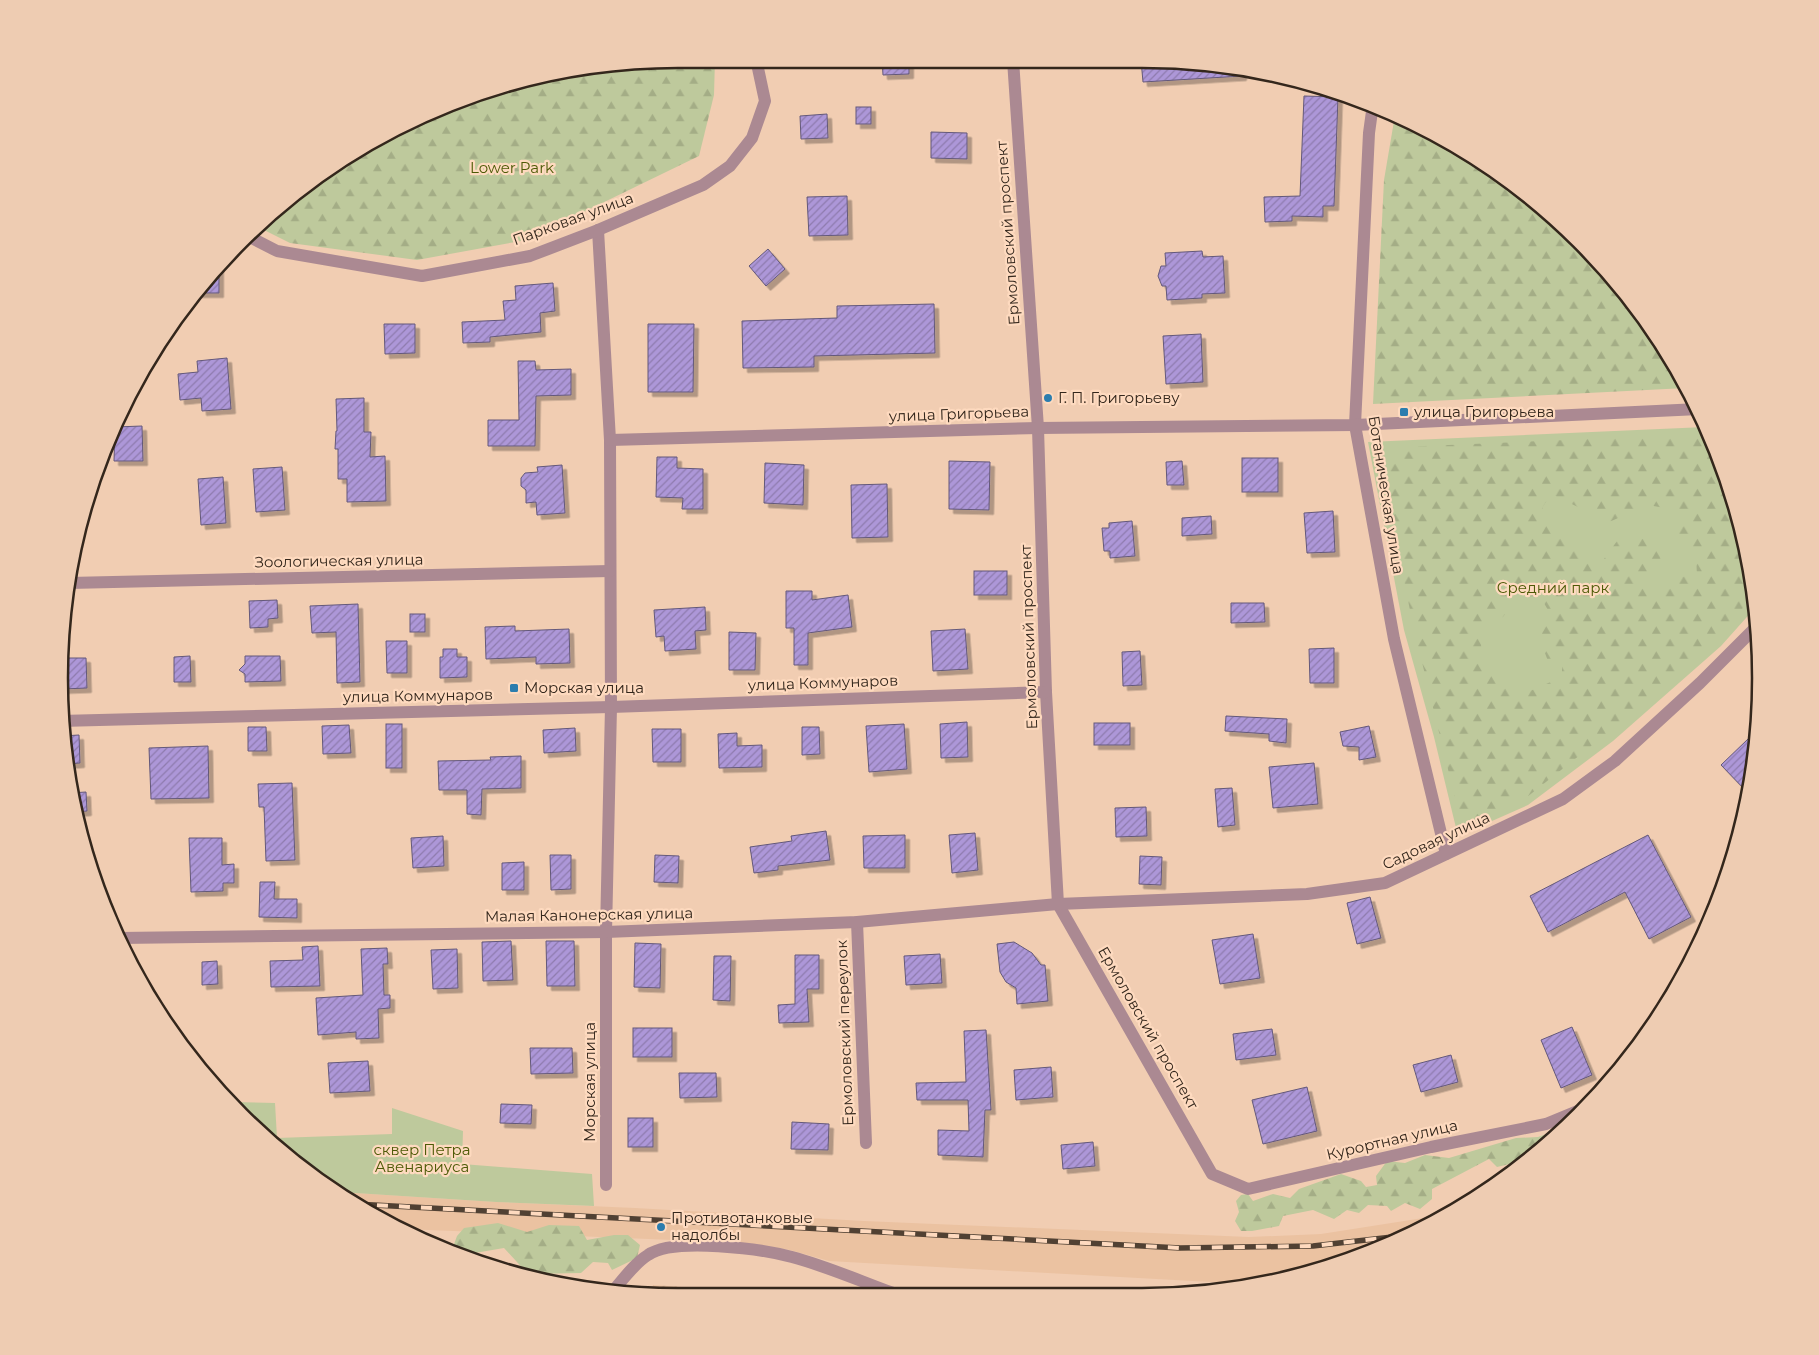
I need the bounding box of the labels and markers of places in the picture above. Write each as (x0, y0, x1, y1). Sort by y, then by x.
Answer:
place label: Г. П. Григорьеву (1058, 388, 1180, 407)
marker: Г. П. Григорьеву (1042, 392, 1054, 404)
place label: улица Григорьева (1413, 402, 1554, 421)
marker: улица Григорьева (1398, 406, 1410, 418)
place label: Морская улица (524, 678, 644, 697)
marker: Морская улица (508, 682, 520, 694)
place label: Противотанковые надолбы (671, 1208, 813, 1244)
marker: Противотанковые надолбы (655, 1221, 667, 1233)

